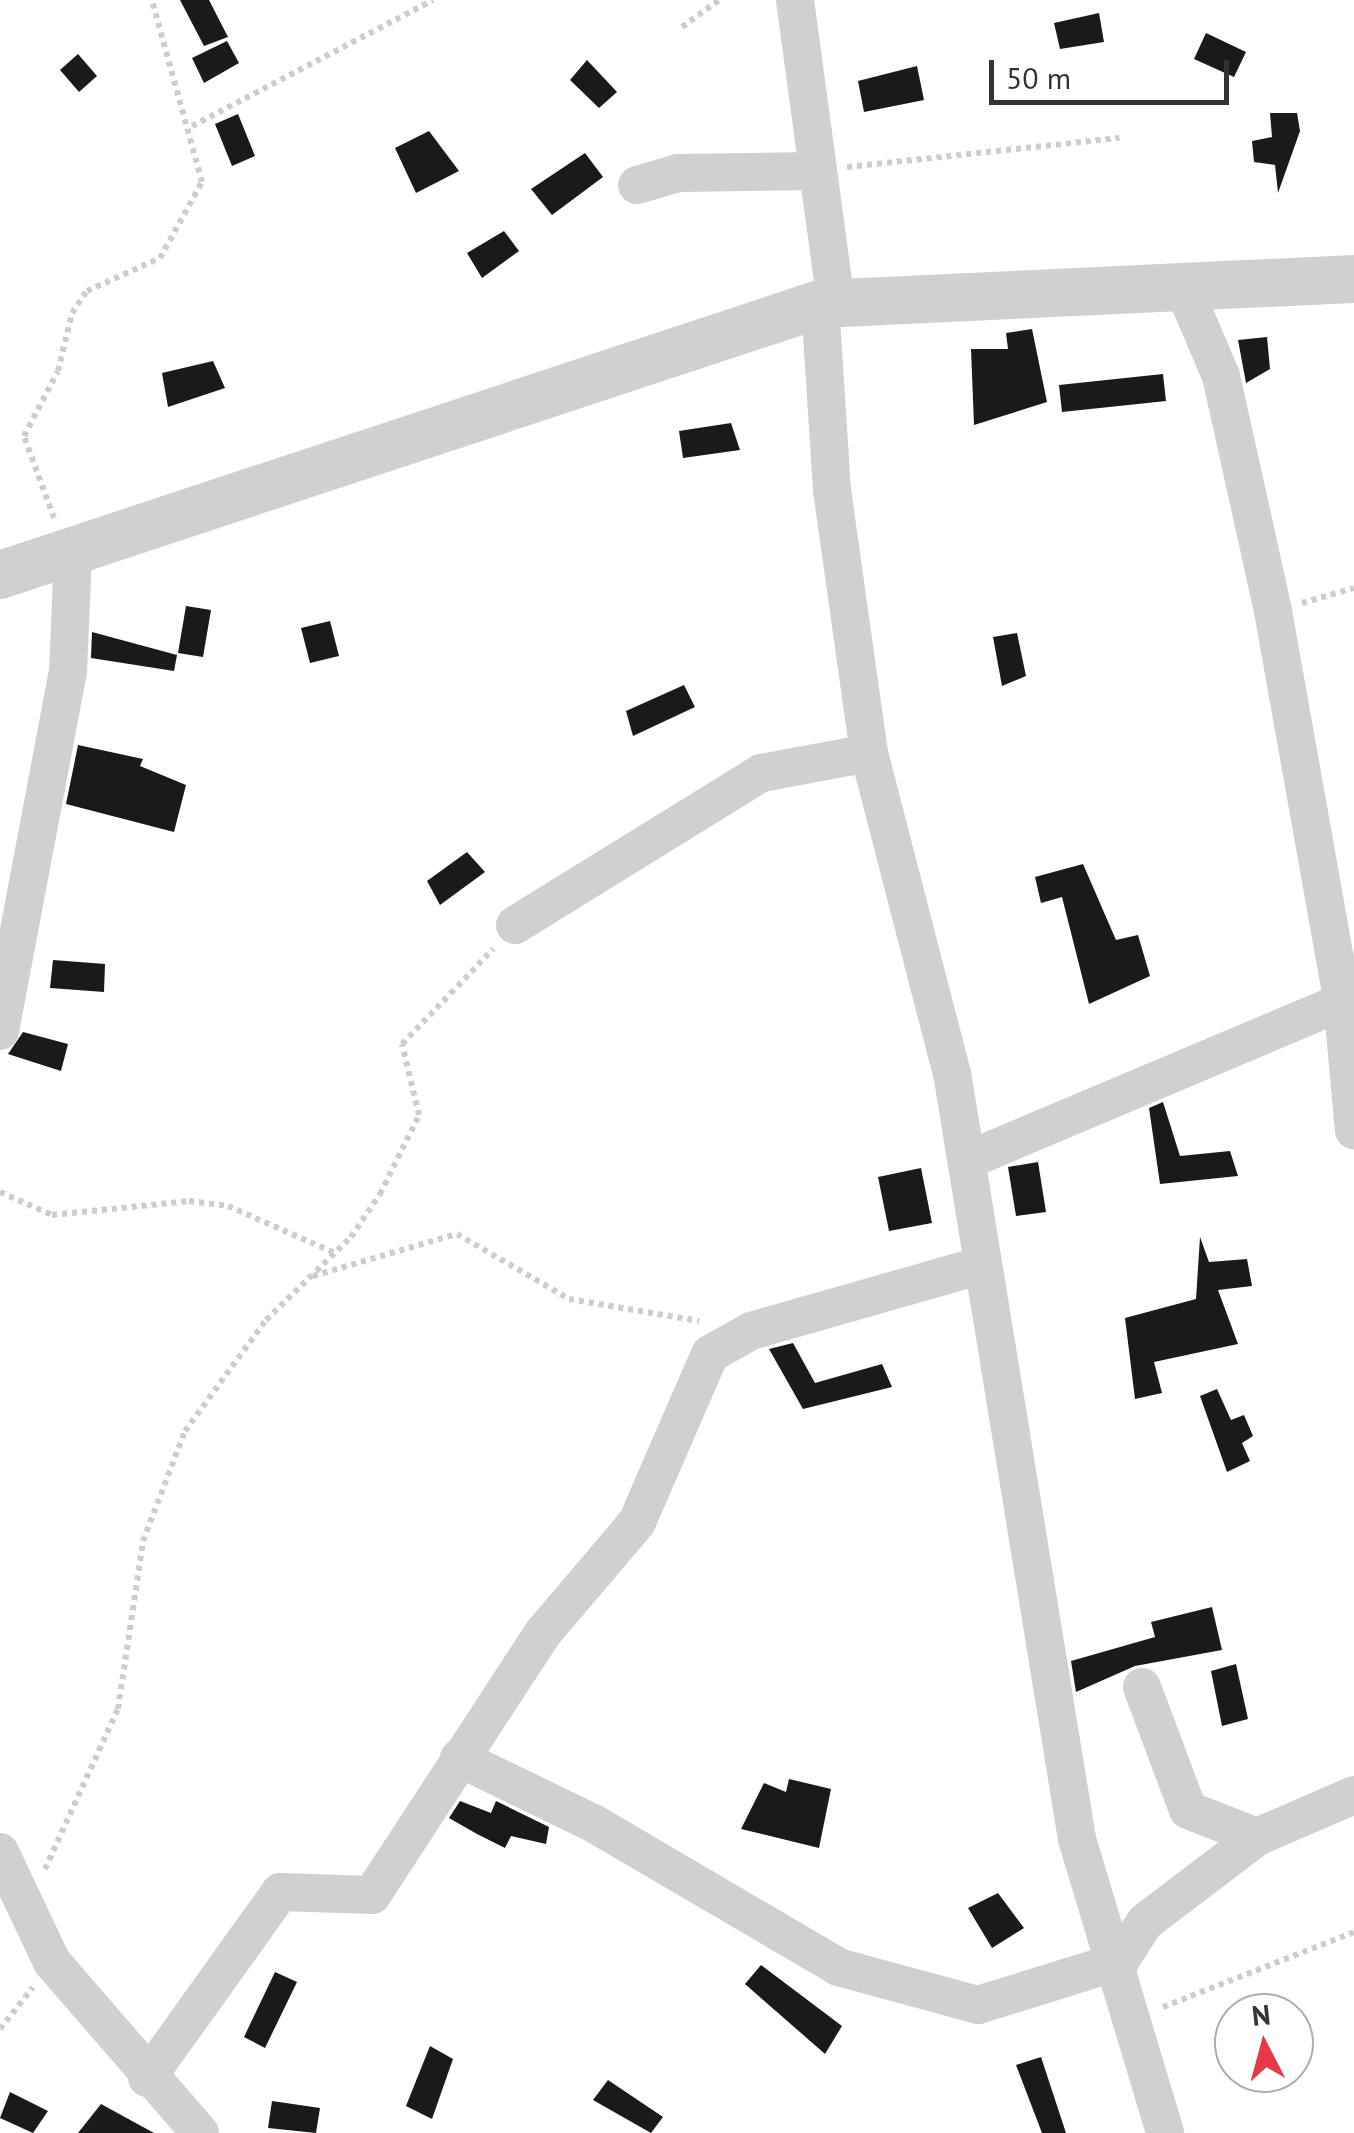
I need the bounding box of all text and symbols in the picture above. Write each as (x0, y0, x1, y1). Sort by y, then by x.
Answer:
scale bar (994, 40, 1234, 102)
text: 50 m (1006, 58, 1071, 97)
north arrow (1214, 1993, 1314, 2093)
text: N (1250, 1995, 1272, 2034)

